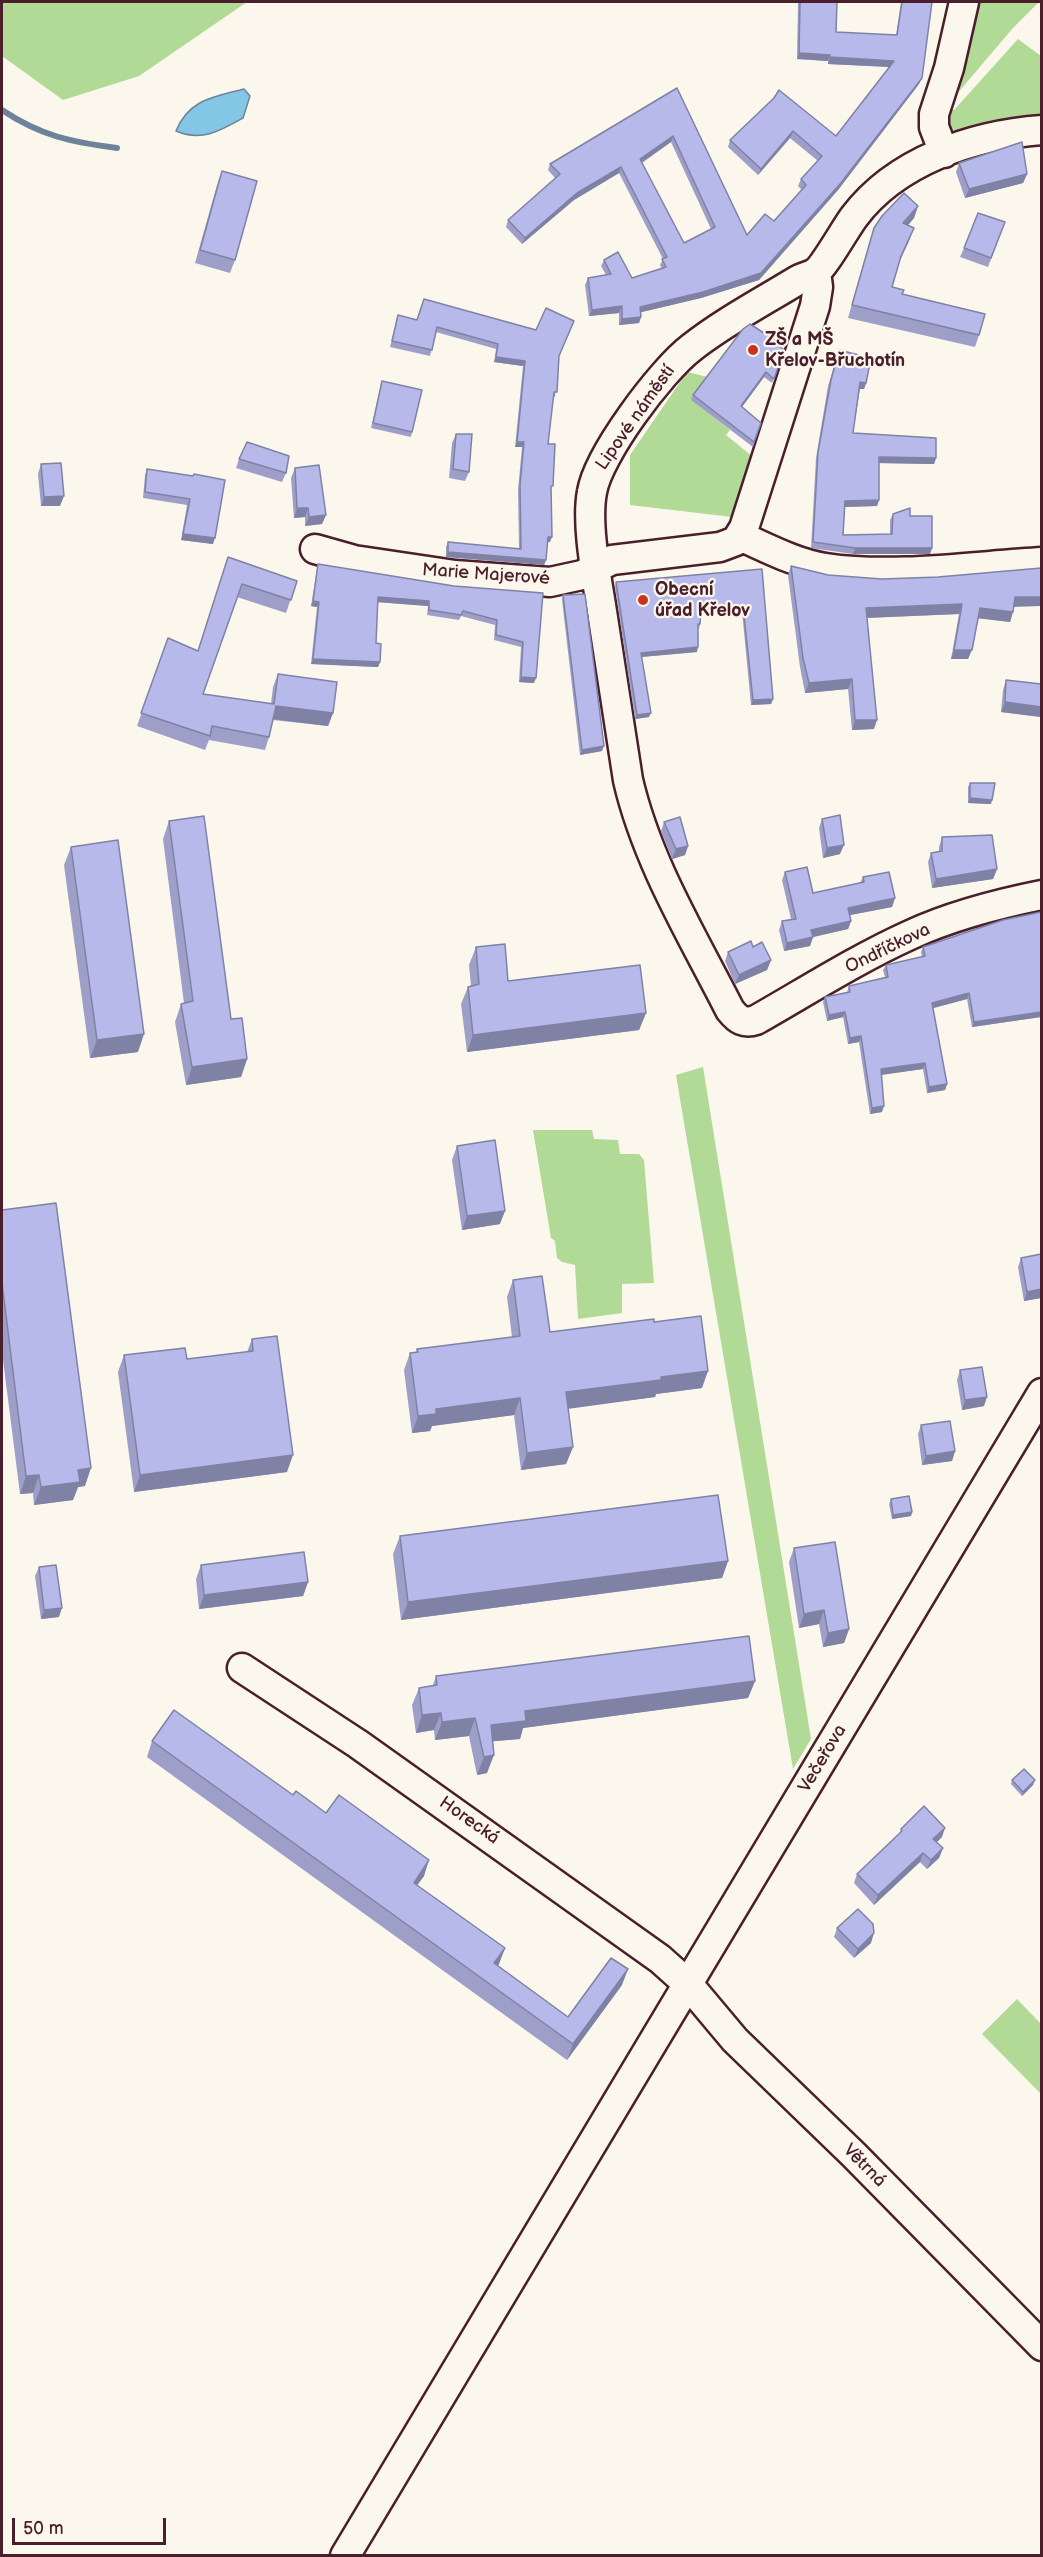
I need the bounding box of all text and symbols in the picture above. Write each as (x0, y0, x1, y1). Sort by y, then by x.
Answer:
place label: ZŠ a MŠ Křelov-Břuchotín (765, 329, 905, 372)
marker: ZŠ a MŠ Křelov-Břuchotín (746, 343, 760, 357)
street label: Lipové náměstí (592, 361, 680, 475)
street label: Marie Majerové (421, 560, 551, 590)
place label: Obecní úřad Křelov (655, 579, 750, 622)
marker: Obecní úřad Křelov (636, 593, 650, 607)
street label: Ondříčkova (842, 919, 934, 979)
street label: Večeřova (794, 1721, 852, 1797)
street label: Horecká (435, 1793, 503, 1849)
street label: Větrná (838, 2140, 890, 2192)
scale bar (15, 2506, 170, 2544)
text: 50 m (23, 2518, 64, 2539)

